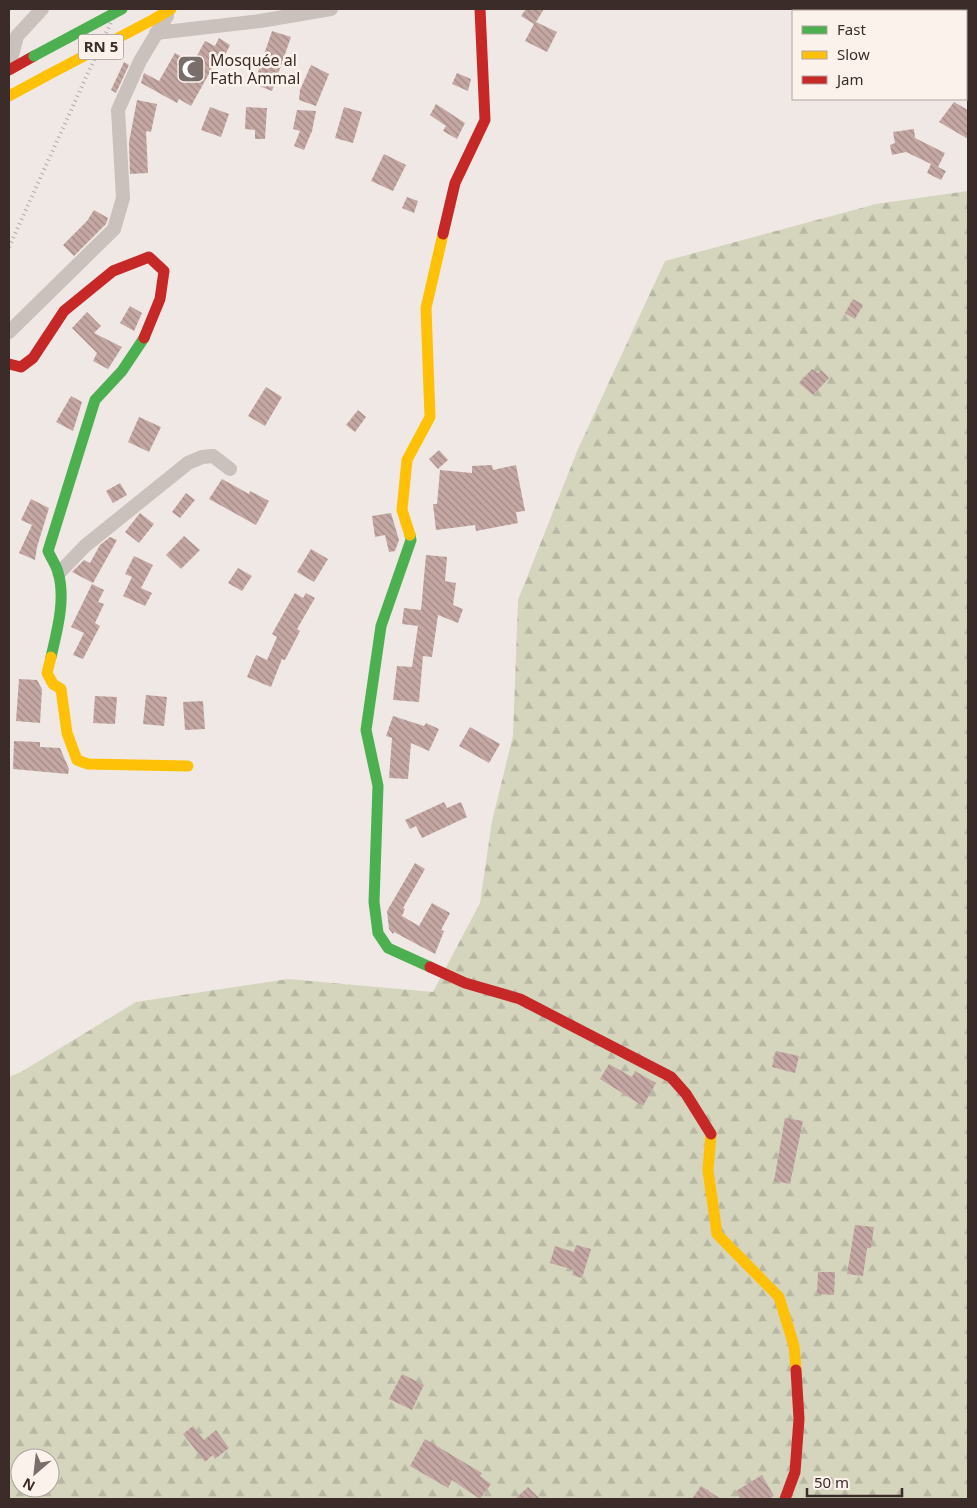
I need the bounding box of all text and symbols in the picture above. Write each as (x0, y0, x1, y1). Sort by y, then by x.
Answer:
legend (792, 10, 967, 100)
text: Fast (837, 19, 866, 39)
road number: RN 5 (78, 34, 124, 60)
text: Slow (837, 44, 870, 64)
place label: Mosquée al Fath Ammal (210, 49, 300, 89)
mosque icon: Mosquée al Fath Ammal (176, 54, 206, 84)
text: Jam (835, 69, 864, 89)
north arrow (10, 1448, 60, 1498)
scale bar (807, 1466, 902, 1498)
text: 50 m (814, 1472, 849, 1492)
text: N (19, 1474, 38, 1496)

